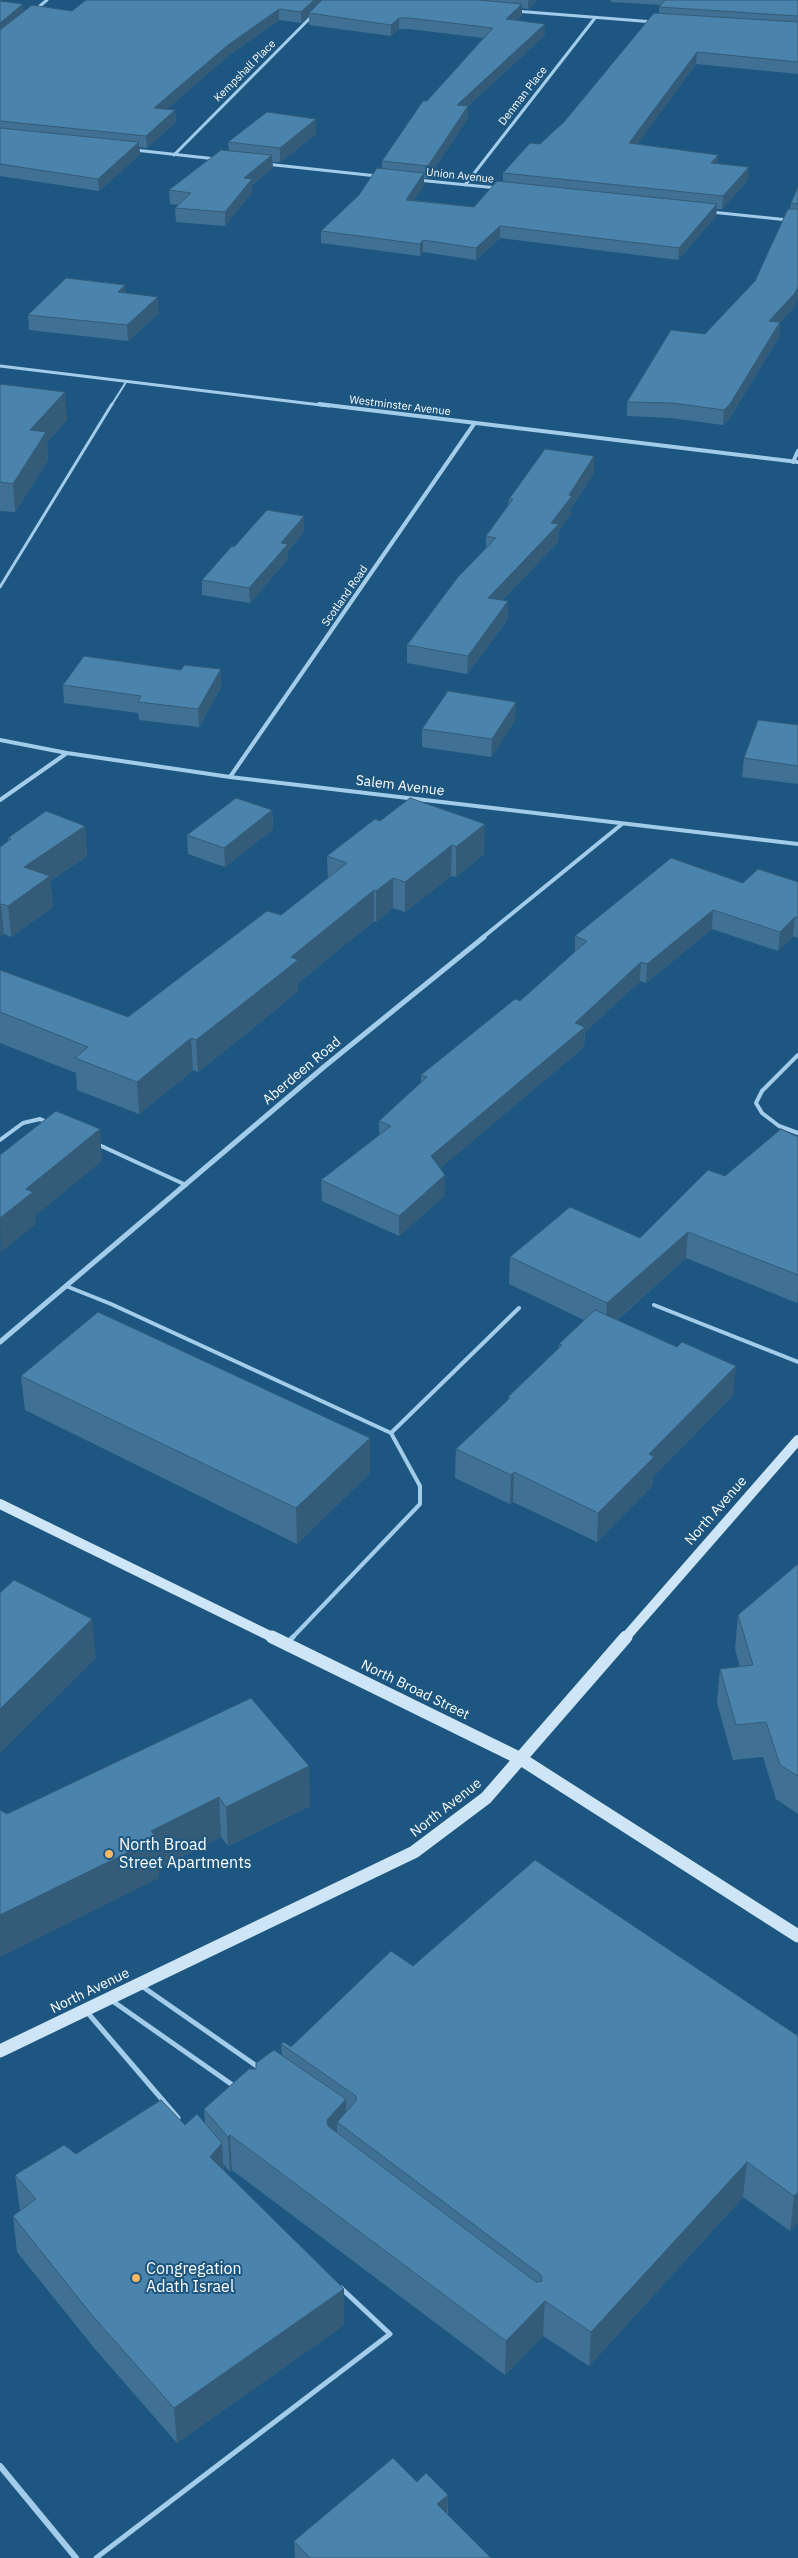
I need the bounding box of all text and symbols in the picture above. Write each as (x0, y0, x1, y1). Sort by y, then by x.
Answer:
street label: Kempshall Place (211, 37, 279, 105)
street label: Denman Place (496, 64, 550, 128)
street label: Union Avenue (425, 166, 495, 186)
street label: Westminster Avenue (349, 393, 451, 419)
street label: Scotland Road (319, 563, 371, 629)
street label: Salem Avenue (355, 772, 445, 800)
street label: Aberdeen Road (260, 1033, 344, 1109)
street label: North Avenue (681, 1473, 751, 1549)
street label: North Broad Street (358, 1656, 472, 1724)
street label: North Avenue (407, 1775, 485, 1841)
place label: North Broad Street Apartments (119, 1835, 252, 1873)
marker: North Broad Street Apartments (103, 1848, 115, 1860)
street label: North Avenue (48, 1965, 132, 2017)
place label: Congregation Adath Israel (146, 2259, 242, 2297)
marker: Congregation Adath Israel (130, 2272, 142, 2284)

